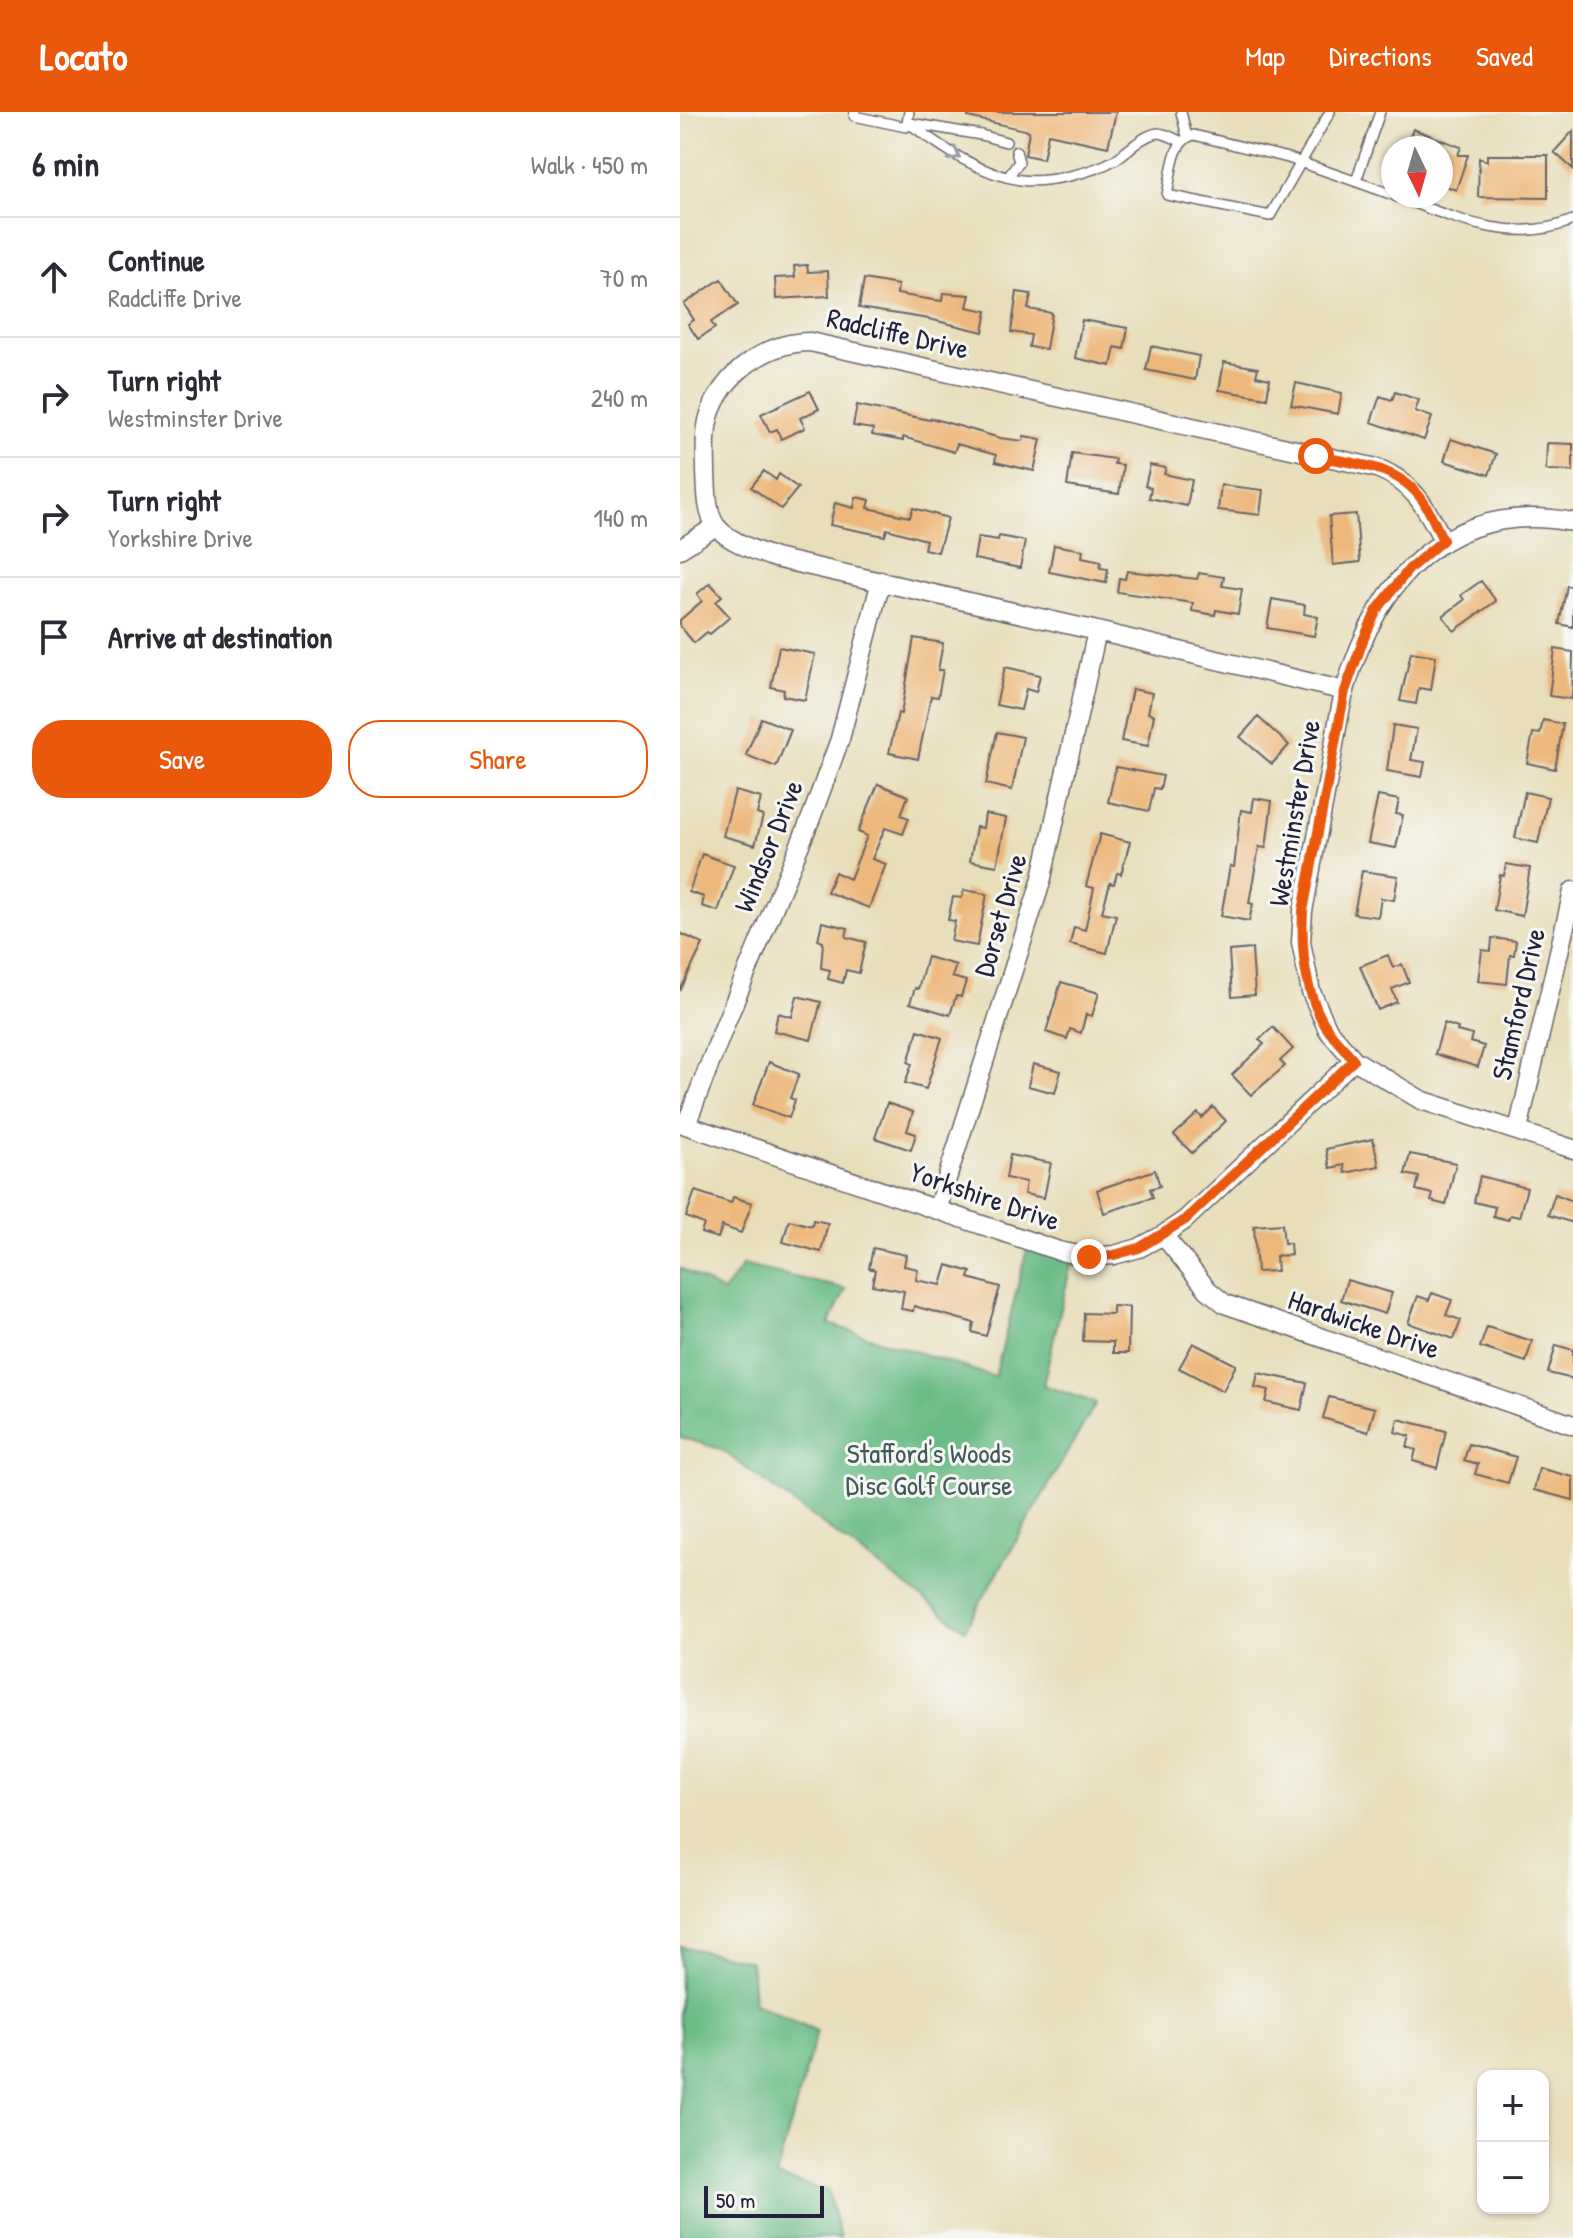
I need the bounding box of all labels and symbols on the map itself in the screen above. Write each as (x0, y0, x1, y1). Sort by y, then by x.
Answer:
north arrow (1381, 136, 1453, 208)
one-way arrow (947, 145, 961, 160)
street label: Radcliffe Drive (823, 298, 973, 368)
route start (1298, 438, 1334, 474)
street label: Westminster Drive (1259, 717, 1329, 909)
street label: Windsor Drive (724, 774, 812, 918)
street label: Dorset Drive (964, 849, 1036, 981)
street label: Stamford Drive (1482, 924, 1554, 1084)
street label: Yorkshire Drive (905, 1153, 1065, 1239)
route end (1071, 1239, 1107, 1275)
street label: Hardwicke Drive (1283, 1280, 1445, 1368)
park label: Stafford's Woods Disc Golf Course (846, 1434, 1012, 1504)
scale bar (704, 2182, 824, 2218)

